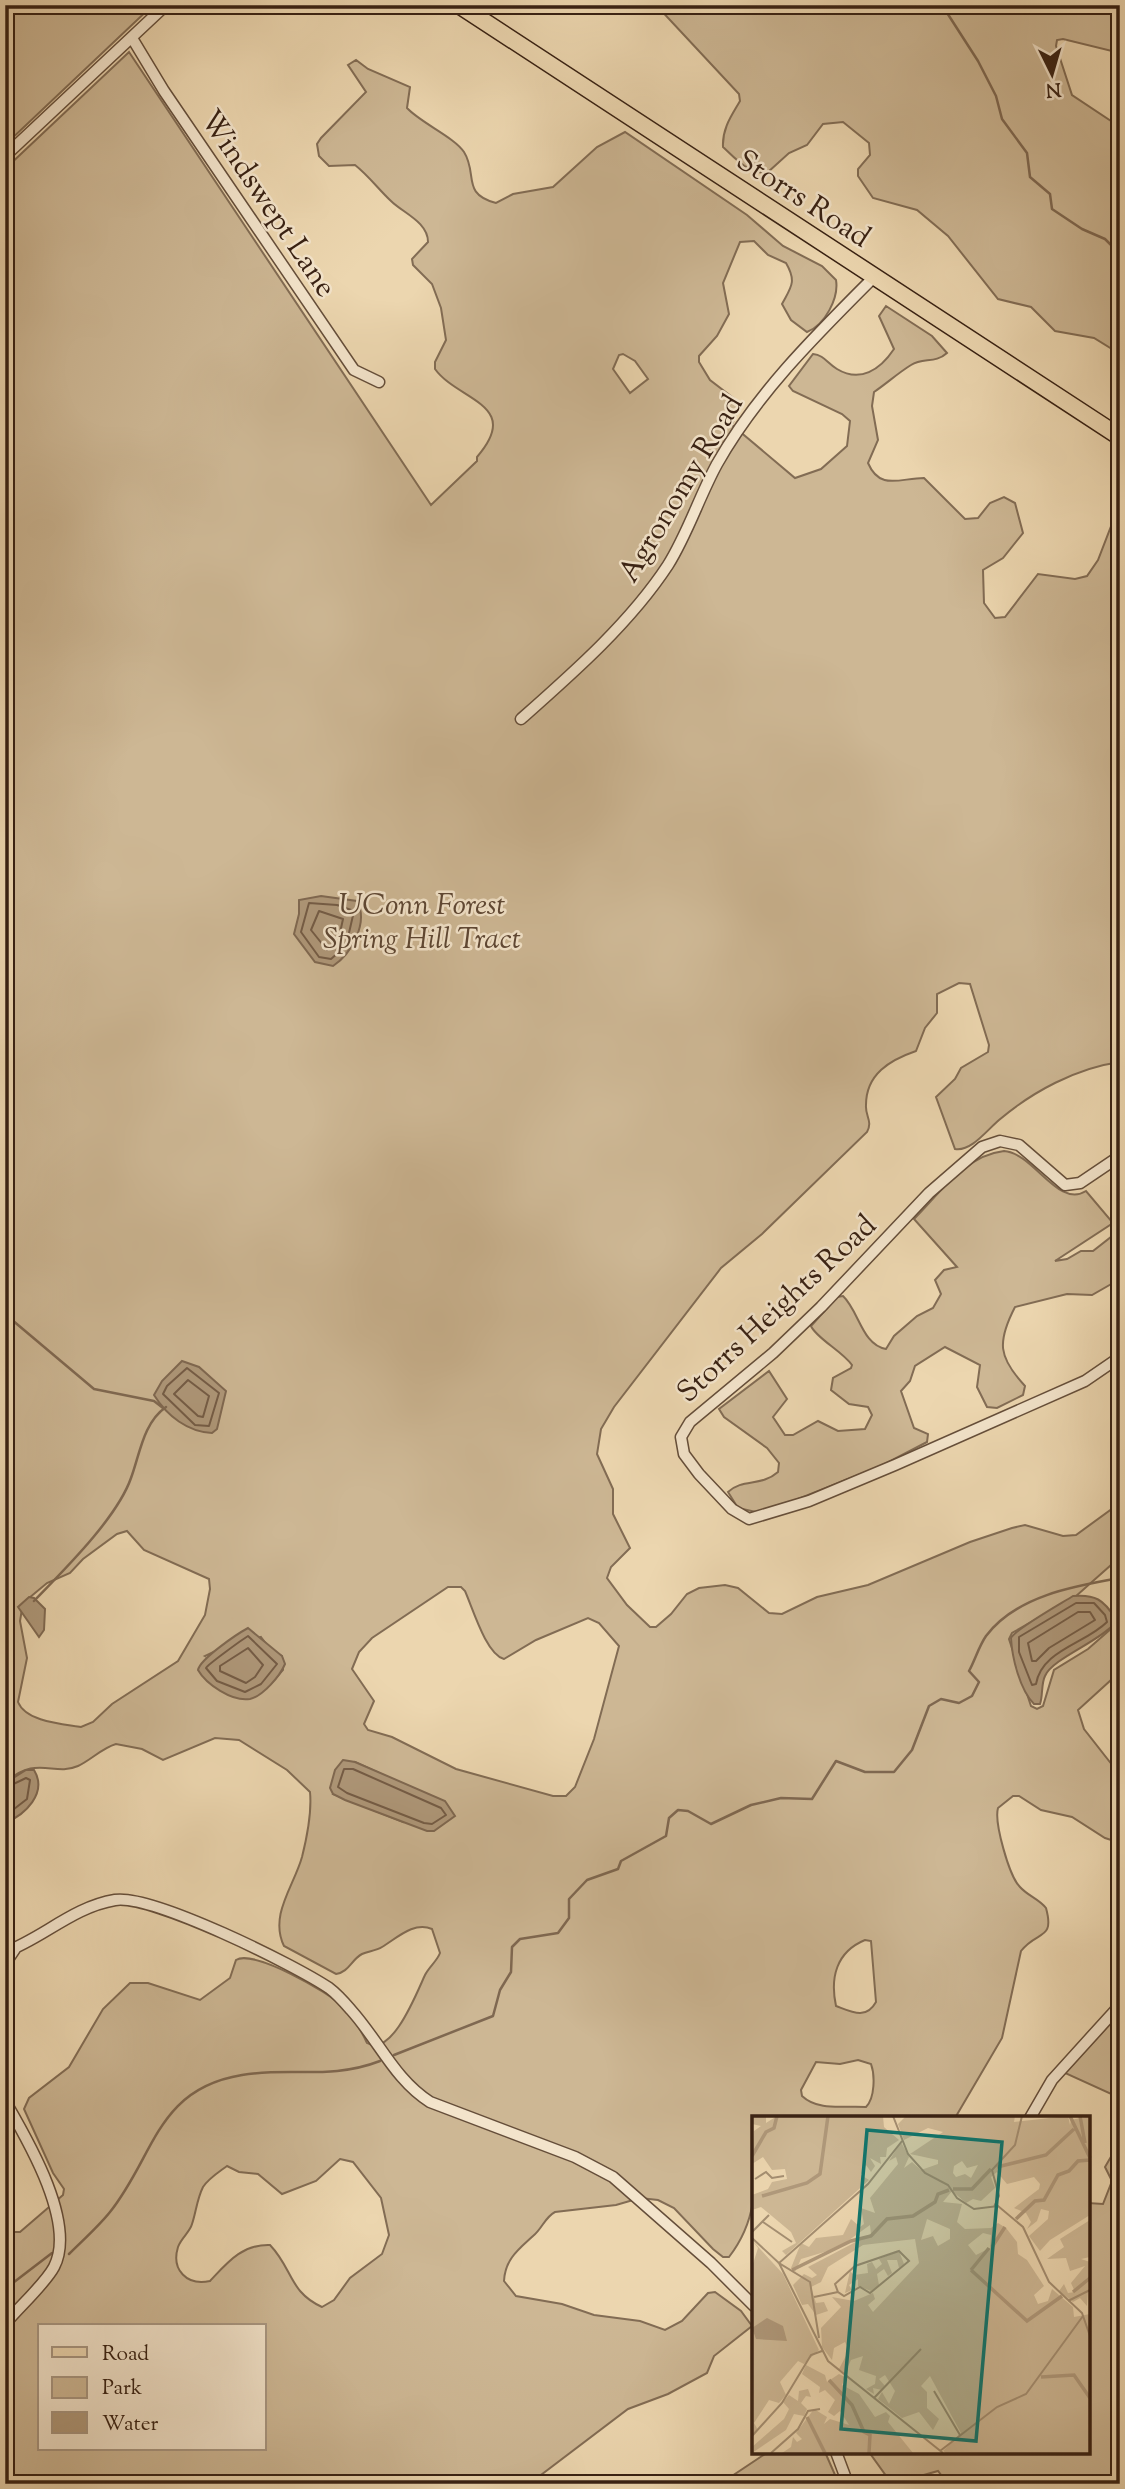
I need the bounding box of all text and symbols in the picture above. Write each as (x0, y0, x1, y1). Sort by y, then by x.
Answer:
north arrow (1016, 38, 1086, 108)
text: N (1045, 74, 1062, 103)
street label: Windswept Lane (188, 102, 346, 307)
street label: Storrs Road (727, 140, 878, 260)
street label: Agronomy Road (609, 387, 755, 591)
park label: UConn Forest Spring Hill Tract (323, 885, 521, 962)
street label: Storrs Heights Road (668, 1206, 887, 1414)
inset map (752, 2116, 1090, 2454)
legend (38, 2324, 266, 2450)
text: Road (102, 2340, 149, 2370)
text: Park (102, 2374, 143, 2404)
text: Water (102, 2410, 159, 2440)

